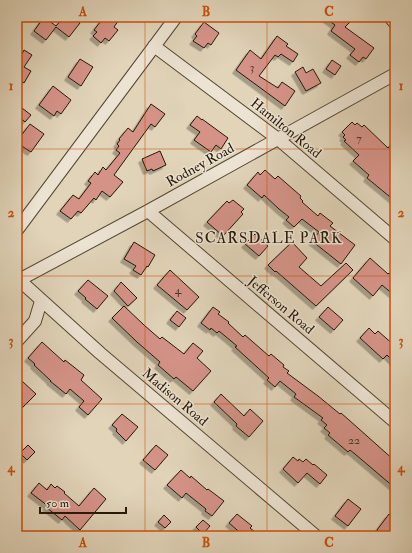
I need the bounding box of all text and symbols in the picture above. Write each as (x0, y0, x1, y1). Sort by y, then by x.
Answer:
text: A (78, 4, 88, 20)
text: B (202, 4, 210, 20)
text: C (324, 4, 334, 20)
house number: 3 (250, 60, 254, 75)
text: 1 (9, 78, 14, 94)
text: 1 (399, 78, 404, 94)
street label: Hamilton Road (247, 94, 325, 162)
house number: 7 (356, 131, 362, 146)
street label: Rodney Road (163, 139, 237, 191)
text: 2 (8, 205, 15, 221)
text: 2 (398, 205, 405, 221)
district label: SCARSDALE PARK (195, 229, 343, 248)
street label: Jefferson Road (244, 272, 318, 338)
house number: 4 (175, 283, 182, 298)
text: 3 (9, 333, 14, 349)
text: 3 (399, 333, 404, 349)
street label: Madison Road (139, 365, 211, 430)
house number: 22 (348, 433, 360, 448)
text: 4 (6, 460, 15, 476)
text: 4 (396, 460, 405, 476)
scale bar (40, 489, 126, 515)
text: 50 m (46, 496, 70, 511)
text: A (78, 535, 88, 551)
text: B (202, 535, 210, 551)
text: C (324, 535, 334, 551)

